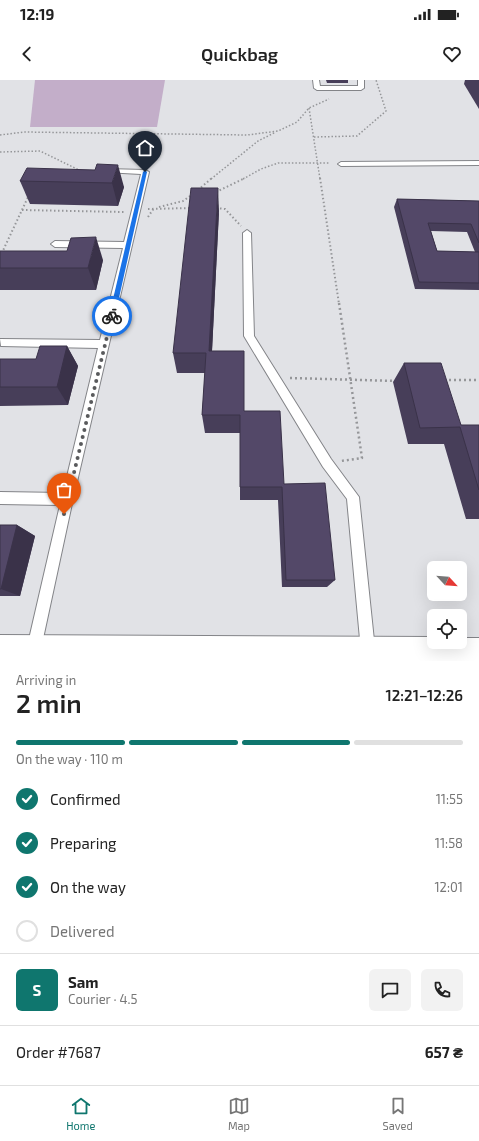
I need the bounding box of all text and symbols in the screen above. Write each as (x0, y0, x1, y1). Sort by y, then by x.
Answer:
text: 12:19 (20, 5, 54, 23)
icon: back (16, 43, 38, 65)
text: Quickbag (201, 43, 278, 65)
icon: heart (441, 43, 463, 65)
pin (128, 131, 162, 172)
icon: home (134, 137, 156, 159)
courier (92, 296, 132, 336)
icon: bike (101, 305, 123, 327)
pin (47, 473, 81, 514)
icon: bag (53, 479, 75, 501)
north arrow (427, 561, 467, 601)
map controls (427, 561, 467, 649)
button: locate (427, 609, 467, 649)
text: Arriving in (16, 672, 76, 688)
text: 12:21–12:26 (386, 686, 463, 704)
text: 2 min (16, 687, 82, 718)
text: On the way · 110 m (16, 751, 123, 767)
icon: check (16, 788, 38, 810)
text: Confirmed (50, 790, 121, 808)
text: 11:55 (436, 791, 463, 807)
icon: check (16, 832, 38, 854)
text: Preparing (50, 834, 116, 852)
text: 11:58 (435, 835, 463, 851)
icon: check (16, 876, 38, 898)
text: On the way (50, 878, 126, 896)
text: 12:01 (434, 879, 463, 895)
text: Delivered (50, 922, 115, 940)
button: chat (369, 969, 411, 1011)
button: phone (421, 969, 463, 1011)
text: Sam (68, 973, 99, 991)
text: S (33, 981, 41, 999)
text: Courier · 4.5 (68, 991, 137, 1007)
text: Order #7687 (16, 1043, 101, 1061)
text: 657 ₴ (425, 1043, 463, 1061)
tab: Home (66, 1095, 95, 1132)
tab: Map (228, 1095, 250, 1132)
tab: Saved (383, 1095, 413, 1132)

